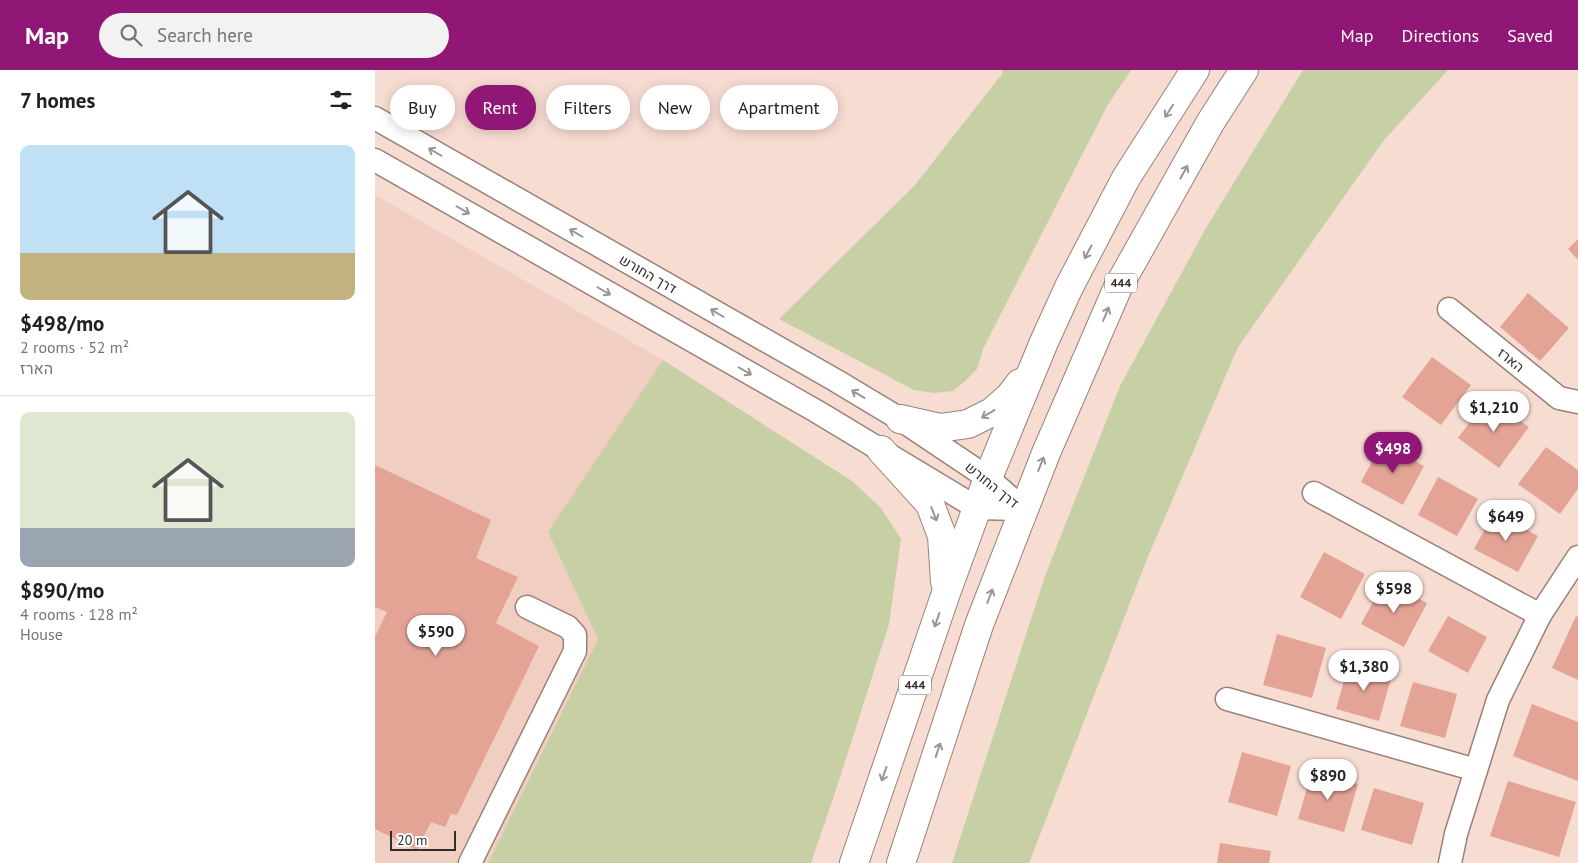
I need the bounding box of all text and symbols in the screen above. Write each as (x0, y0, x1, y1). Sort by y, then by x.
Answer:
search box (99, 13, 449, 58)
text: Map (25, 20, 69, 51)
icon: search (117, 21, 145, 49)
text: Search here (157, 23, 253, 47)
text: Map (1341, 24, 1373, 47)
text: Directions (1401, 24, 1479, 47)
text: Saved (1507, 24, 1553, 47)
chip: Buy (390, 85, 455, 130)
chip: Rent (465, 85, 536, 130)
chip: Filters (546, 85, 630, 130)
chip: New (640, 85, 710, 130)
chip: Apartment (720, 85, 838, 130)
icon: filters (327, 86, 355, 114)
text: 7 homes (20, 87, 95, 114)
one-way arrow (1164, 104, 1174, 118)
one-way arrow (428, 147, 442, 157)
one-way arrow (1179, 165, 1189, 179)
icon: home (143, 177, 233, 267)
one-way arrow (455, 206, 470, 215)
one-way arrow (569, 227, 583, 237)
one-way arrow (1083, 244, 1093, 259)
street label: דרך החורש (616, 250, 680, 298)
road number: 444 (1105, 274, 1137, 292)
one-way arrow (597, 286, 611, 296)
one-way arrow (1103, 307, 1112, 322)
one-way arrow (710, 308, 725, 317)
text: $498/mo (20, 310, 104, 337)
text: 2 rooms · 52 m² (20, 337, 129, 357)
street label: הארז (1494, 344, 1528, 376)
text: הארז (20, 358, 53, 378)
one-way arrow (738, 366, 753, 376)
one-way arrow (851, 389, 865, 399)
pin: $1,210 (1453, 390, 1535, 433)
text: $1,210 (1469, 397, 1519, 417)
one-way arrow (981, 409, 995, 419)
pin: $498 (1363, 432, 1423, 474)
text: $498 (1375, 438, 1411, 458)
icon: home (143, 445, 233, 535)
one-way arrow (1038, 456, 1047, 471)
street label: דרך החורש (962, 458, 1022, 512)
pin: $649 (1476, 500, 1536, 542)
one-way arrow (930, 506, 939, 521)
text: $649 (1488, 506, 1524, 526)
pin: $598 (1364, 572, 1424, 614)
text: $890/mo (20, 577, 104, 604)
text: $598 (1376, 578, 1412, 598)
one-way arrow (986, 589, 995, 604)
text: 4 rooms · 128 m² (20, 604, 138, 624)
one-way arrow (931, 612, 941, 628)
pin: $590 (406, 614, 466, 657)
text: $590 (418, 621, 454, 641)
text: House (20, 624, 63, 644)
pin: $1,380 (1323, 650, 1405, 692)
text: $1,380 (1339, 656, 1389, 676)
road number: 444 (899, 676, 931, 694)
one-way arrow (934, 743, 943, 758)
pin: $890 (1298, 758, 1358, 801)
text: $890 (1310, 765, 1346, 785)
one-way arrow (879, 766, 889, 782)
scale bar (390, 828, 456, 851)
text: 20 m (397, 831, 427, 849)

